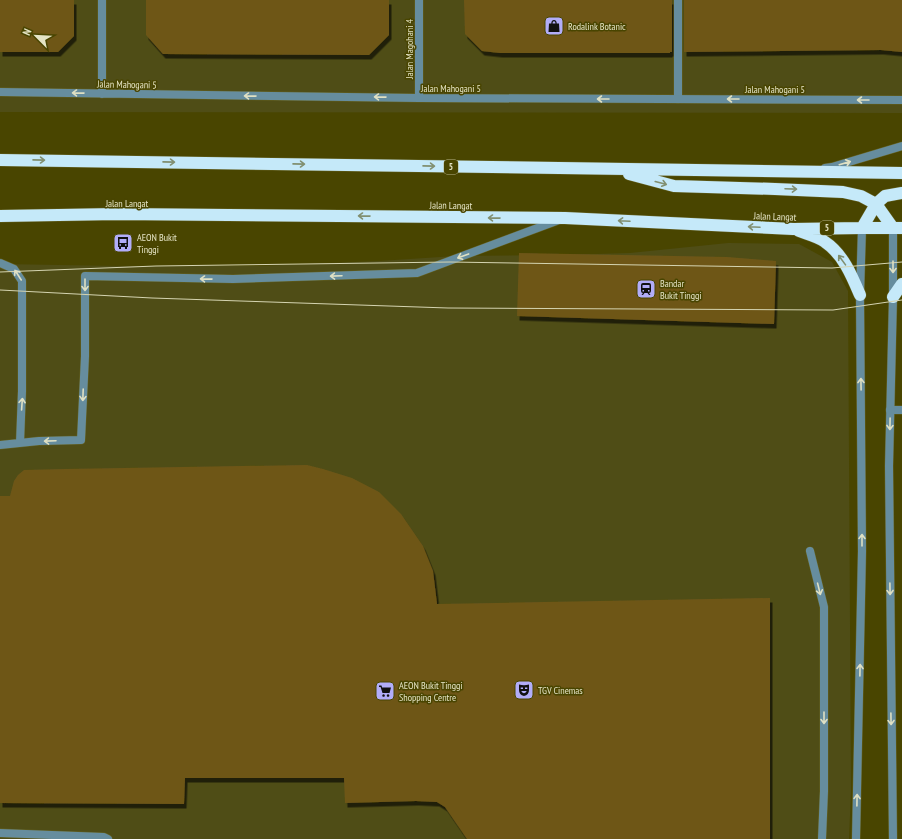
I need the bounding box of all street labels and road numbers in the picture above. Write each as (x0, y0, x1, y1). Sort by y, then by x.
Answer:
street label: Jalan Magohani 4 (403, 19, 416, 80)
street label: Jalan Mahogani 5 (96, 77, 157, 92)
street label: Jalan Mahogani 5 (420, 82, 481, 95)
street label: Jalan Mahogani 5 (744, 83, 805, 96)
road number: 5 (444, 160, 458, 174)
street label: Jalan Langat (105, 197, 149, 210)
street label: Jalan Langat (429, 199, 473, 212)
street label: Jalan Langat (752, 209, 797, 224)
road number: 5 (820, 221, 834, 235)

